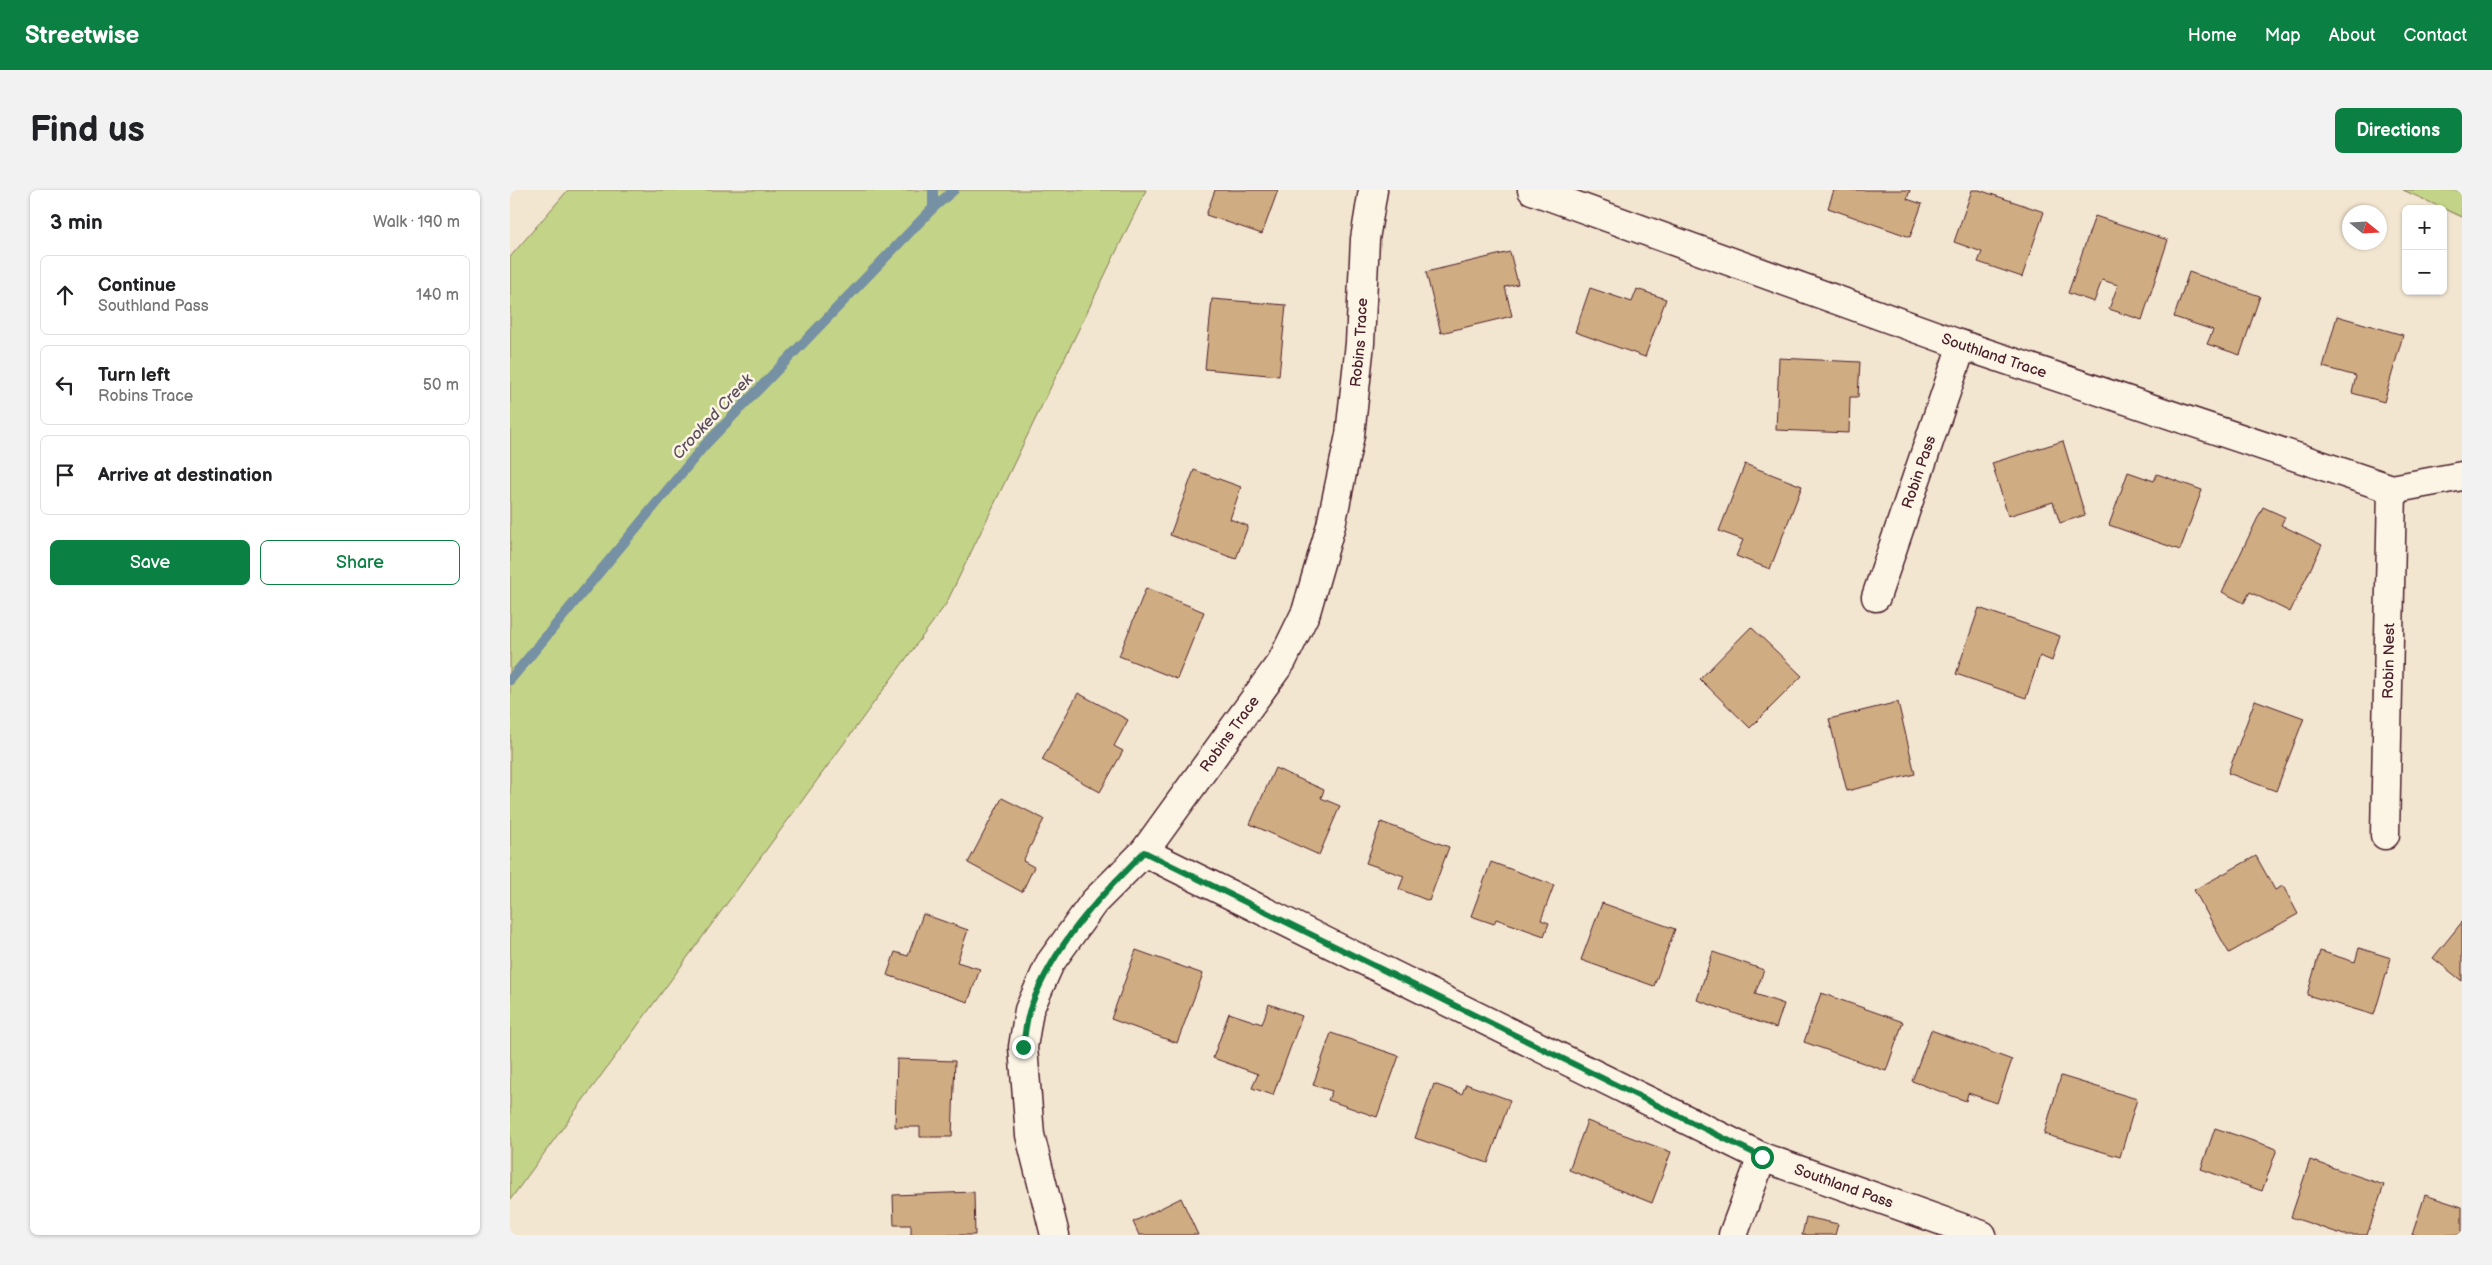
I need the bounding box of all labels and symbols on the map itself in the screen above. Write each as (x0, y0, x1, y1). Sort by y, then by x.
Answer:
north arrow (2342, 205, 2387, 250)
street label: Robins Trace (1346, 297, 1372, 388)
street label: Southland Trace (1939, 329, 2049, 382)
water label: Crooked Creek (669, 370, 758, 464)
street label: Robin Pass (1897, 433, 1940, 511)
street label: Robin Nest (2378, 622, 2399, 699)
street label: Robins Trace (1195, 692, 1263, 776)
route end (1012, 1036, 1035, 1059)
route start (1751, 1146, 1774, 1169)
street label: Southland Pass (1792, 1160, 1896, 1213)

